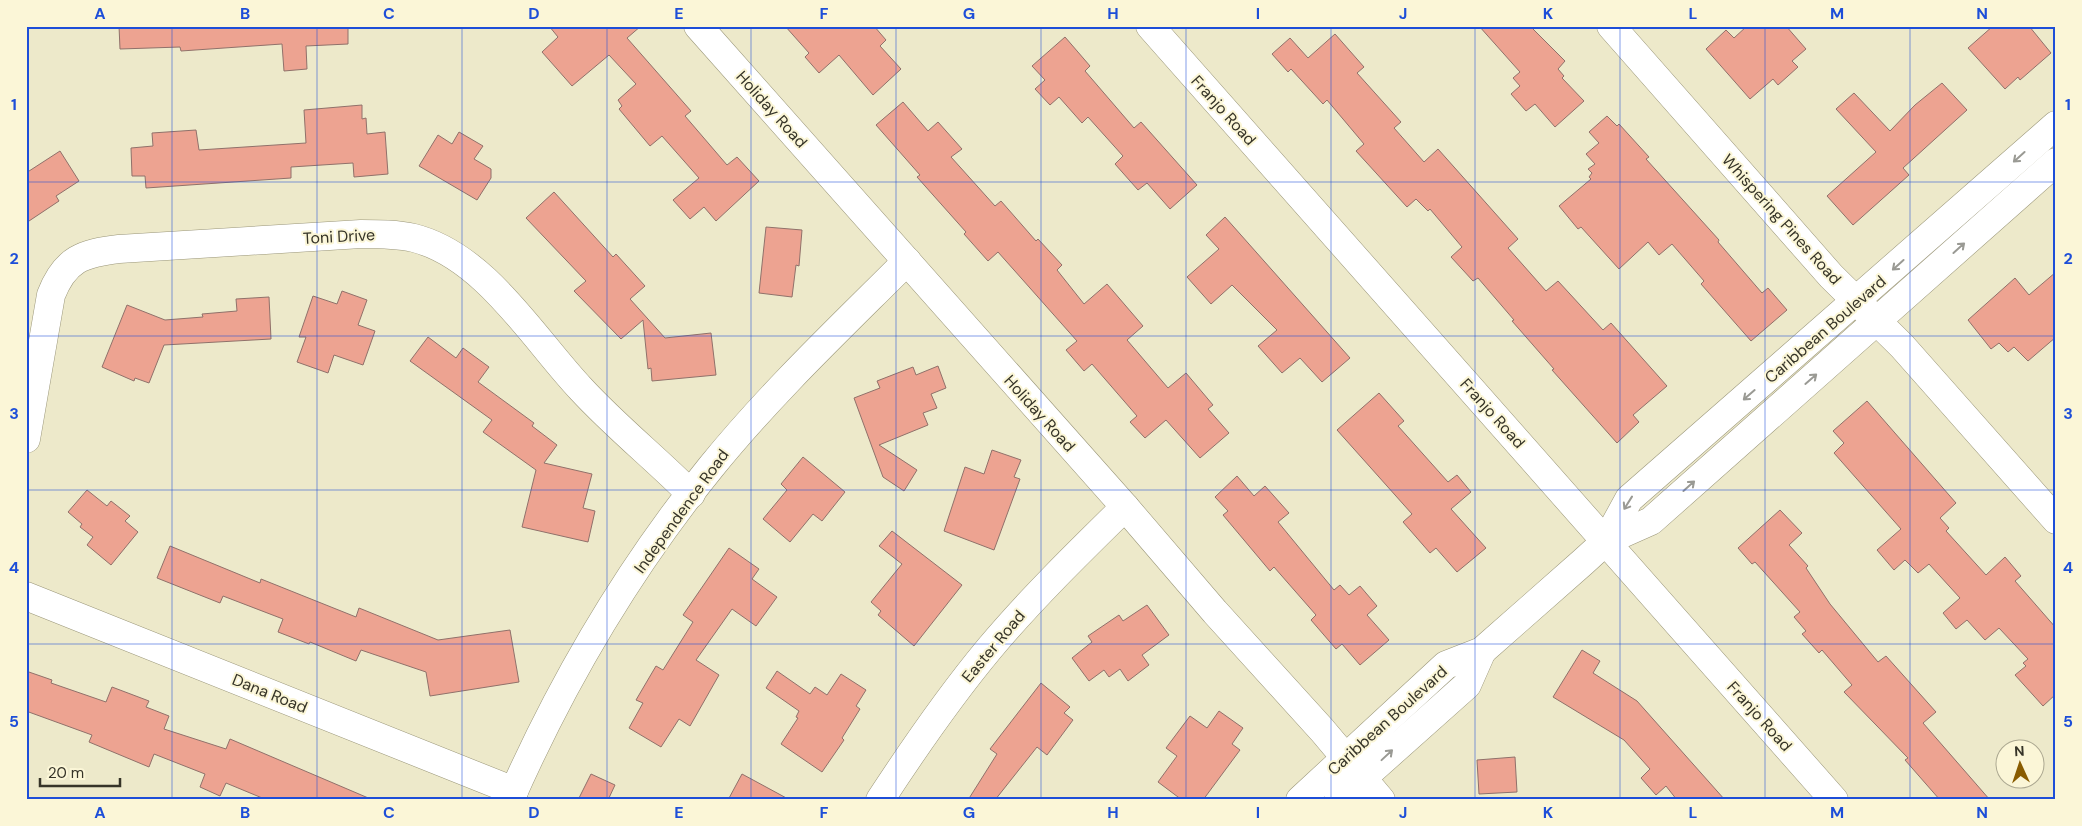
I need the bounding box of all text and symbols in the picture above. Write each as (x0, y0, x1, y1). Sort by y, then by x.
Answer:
text: A (94, 3, 106, 24)
text: B (240, 3, 250, 24)
text: C (383, 3, 395, 24)
text: D (528, 3, 540, 24)
text: E (674, 3, 684, 24)
text: F (820, 3, 829, 24)
text: G (963, 3, 975, 24)
text: H (1107, 3, 1119, 24)
text: I (1256, 3, 1260, 24)
text: J (1399, 3, 1407, 24)
text: K (1543, 3, 1554, 24)
text: L (1689, 3, 1698, 24)
text: M (1830, 3, 1844, 24)
text: N (1976, 3, 1988, 24)
street label: Holiday Road (731, 66, 812, 152)
street label: Franjo Road (1187, 71, 1261, 150)
text: 1 (11, 94, 17, 115)
text: 1 (2065, 94, 2071, 115)
street label: Whispering Pines Road (1717, 150, 1846, 289)
one-way arrow (2013, 151, 2026, 163)
street label: Toni Drive (302, 224, 376, 249)
one-way arrow (1952, 242, 1965, 253)
text: 2 (9, 248, 19, 269)
text: 2 (2063, 248, 2073, 269)
one-way arrow (1891, 259, 1904, 270)
street label: Caribbean Boulevard (1760, 271, 1890, 388)
street label: Holiday Road (999, 370, 1080, 456)
one-way arrow (1804, 373, 1817, 384)
street label: Franjo Road (1456, 374, 1530, 453)
one-way arrow (1743, 390, 1756, 401)
text: 3 (9, 403, 19, 424)
text: 3 (2063, 403, 2073, 424)
street label: Independence Road (629, 445, 734, 577)
one-way arrow (1683, 480, 1696, 492)
one-way arrow (1623, 496, 1634, 510)
text: 4 (9, 557, 19, 578)
text: 4 (2063, 557, 2073, 578)
street label: Easter Road (957, 606, 1030, 687)
street label: Caribbean Boulevard (1323, 661, 1452, 780)
street label: Dana Road (229, 669, 310, 718)
street label: Franjo Road (1723, 677, 1797, 756)
text: 5 (9, 711, 19, 732)
text: 5 (2063, 711, 2073, 732)
north arrow (1994, 738, 2044, 788)
text: N (2014, 742, 2025, 760)
one-way arrow (1381, 749, 1394, 761)
scale bar (40, 756, 120, 788)
text: 20 m (48, 763, 84, 783)
text: A (94, 802, 106, 823)
text: B (240, 802, 250, 823)
text: C (383, 802, 395, 823)
text: D (528, 802, 540, 823)
text: E (674, 802, 684, 823)
text: F (820, 802, 829, 823)
text: G (963, 802, 975, 823)
text: H (1107, 802, 1119, 823)
text: I (1256, 802, 1260, 823)
text: J (1399, 802, 1407, 823)
text: K (1543, 802, 1554, 823)
text: L (1689, 802, 1698, 823)
text: M (1830, 802, 1844, 823)
text: N (1976, 802, 1988, 823)

